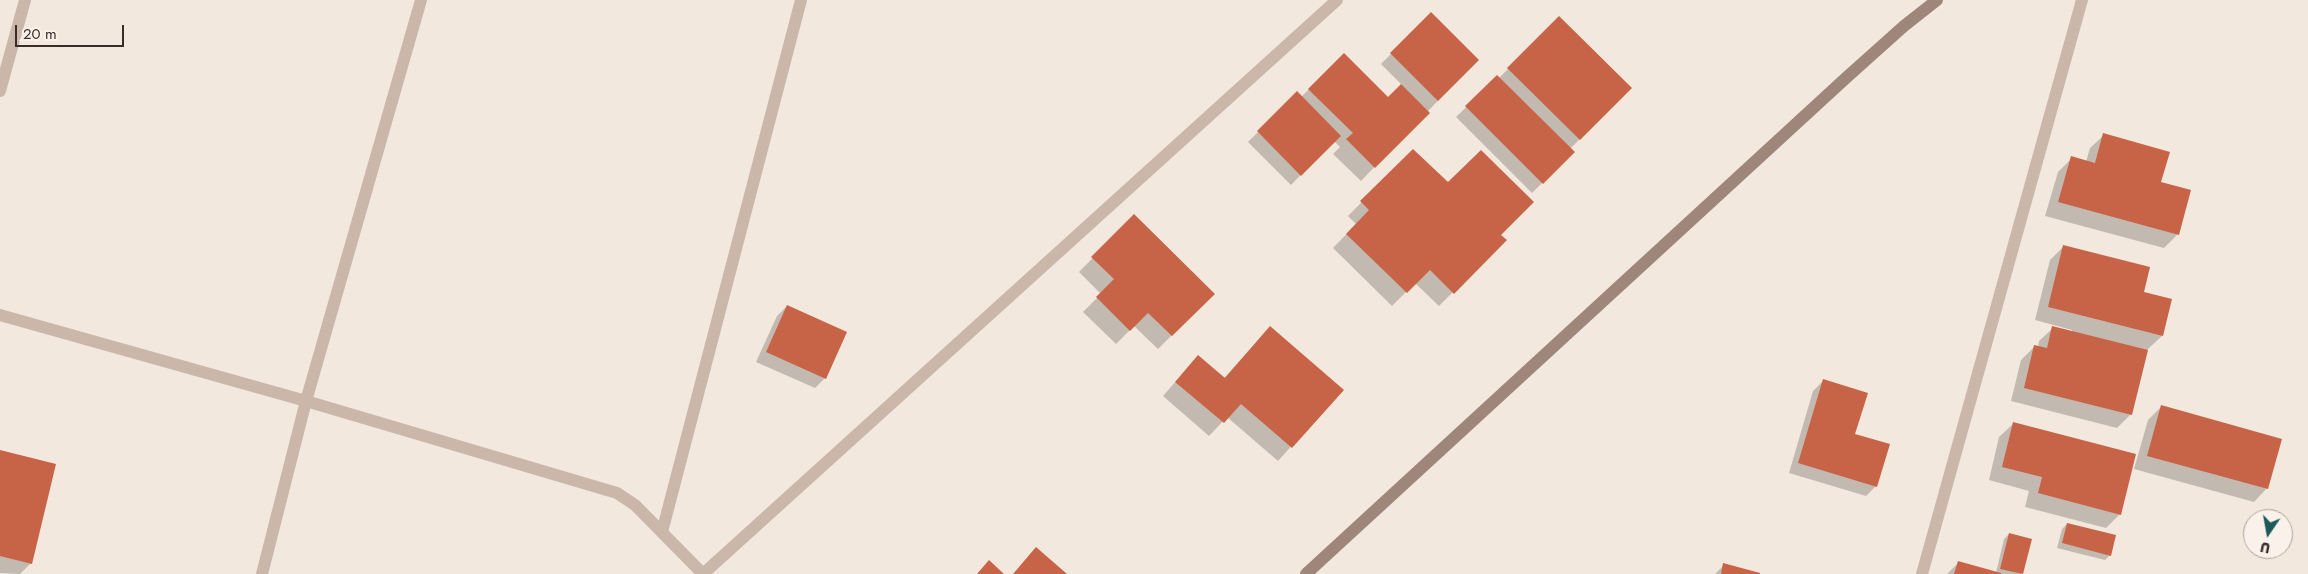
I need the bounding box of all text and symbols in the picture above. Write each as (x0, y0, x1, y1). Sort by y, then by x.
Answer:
scale bar (18, 15, 126, 47)
text: 20 m (23, 23, 57, 45)
north arrow (2243, 509, 2293, 559)
text: U (2258, 537, 2272, 558)

